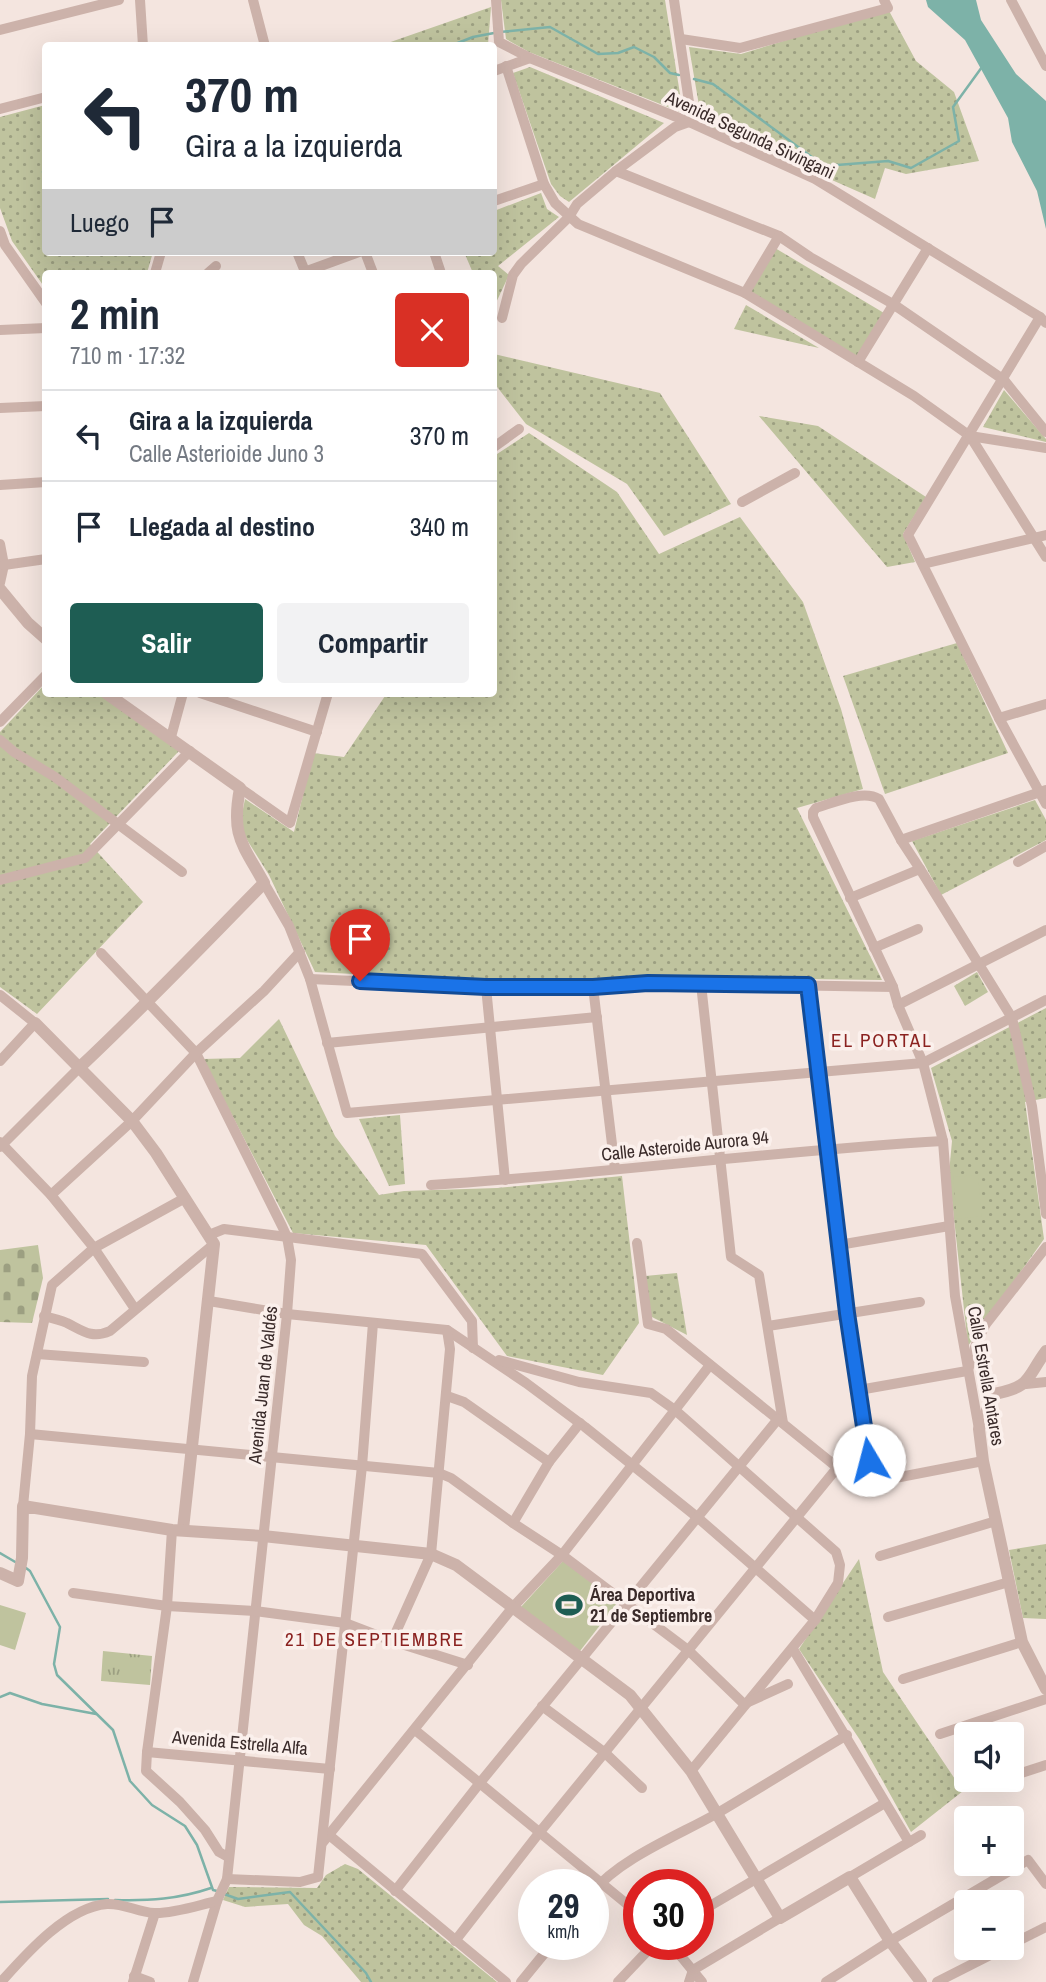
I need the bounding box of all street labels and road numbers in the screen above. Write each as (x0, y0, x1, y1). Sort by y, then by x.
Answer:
street label: Avenida Segunda Sivingani (661, 84, 839, 185)
street label: Calle Asteroide Aurora 94 (600, 1124, 770, 1167)
street label: Calle Estrella Antares (962, 1304, 1011, 1448)
street label: Avenida Juan de Valdés (242, 1305, 283, 1466)
street label: Avenida Estrella Alfa (170, 1724, 309, 1761)

